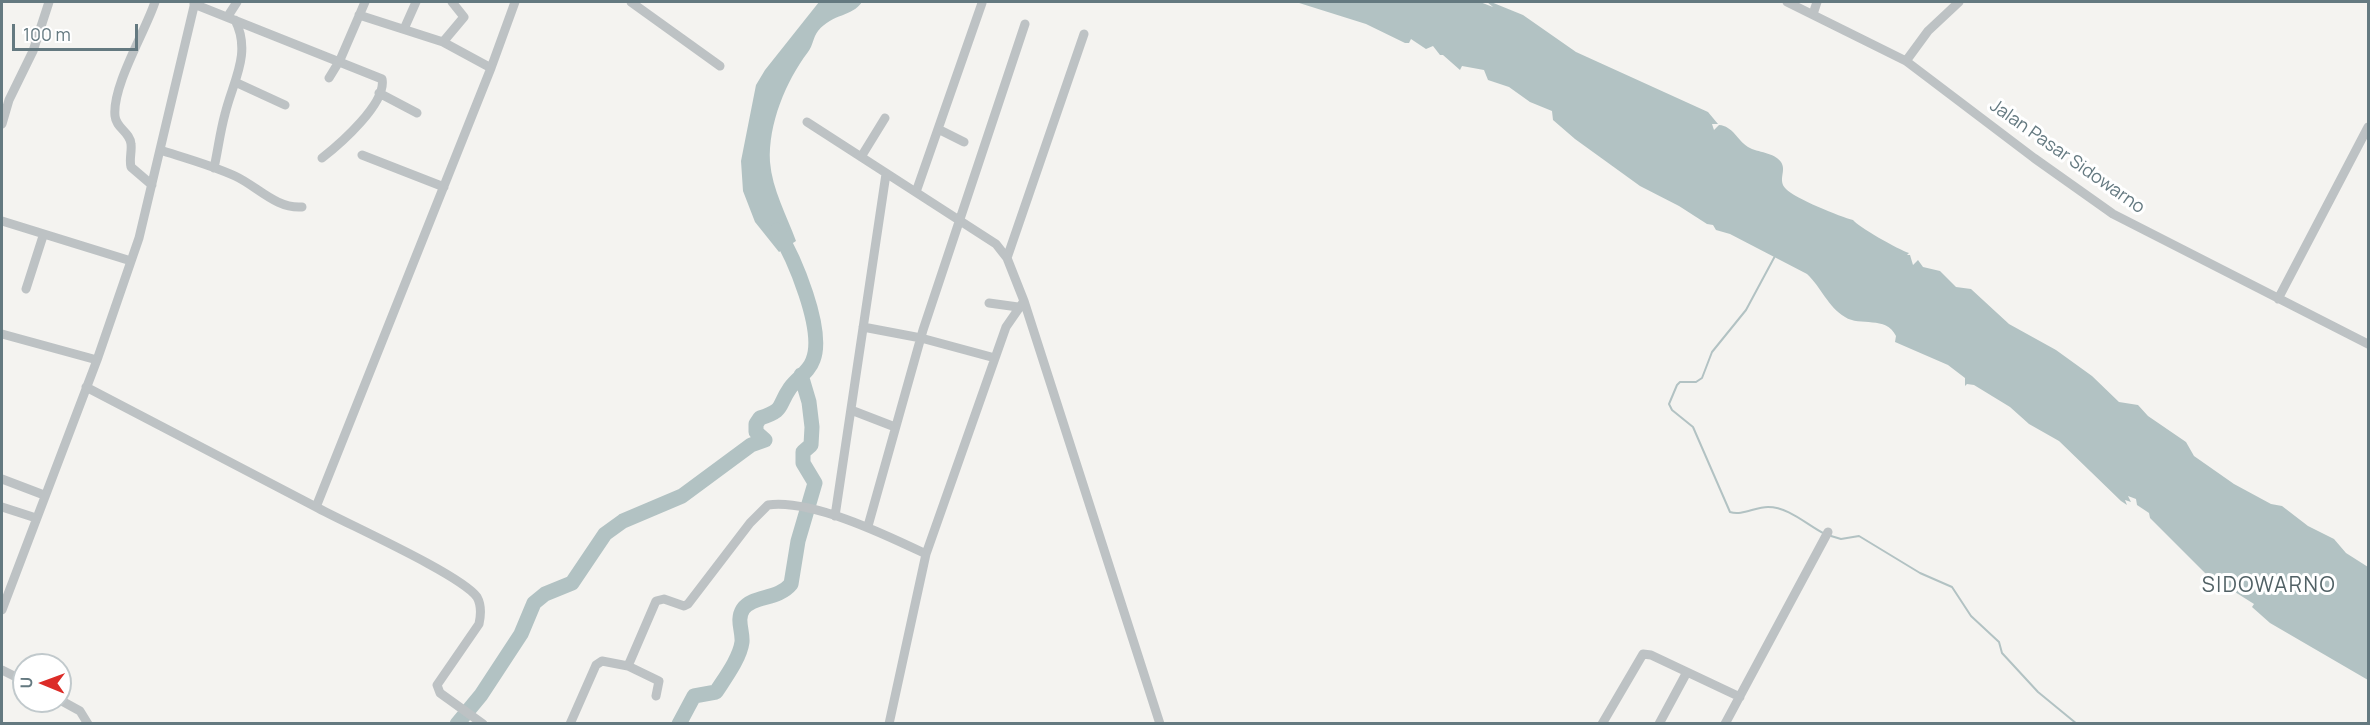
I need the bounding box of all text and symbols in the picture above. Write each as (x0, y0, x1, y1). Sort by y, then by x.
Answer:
scale bar (15, 12, 141, 50)
text: 100 m (23, 22, 71, 46)
street label: Jalan Pasar Sidowarno (1985, 95, 2149, 219)
district label: SIDOWARNO (2202, 573, 2336, 599)
north arrow (12, 653, 72, 713)
text: U (15, 677, 37, 689)

